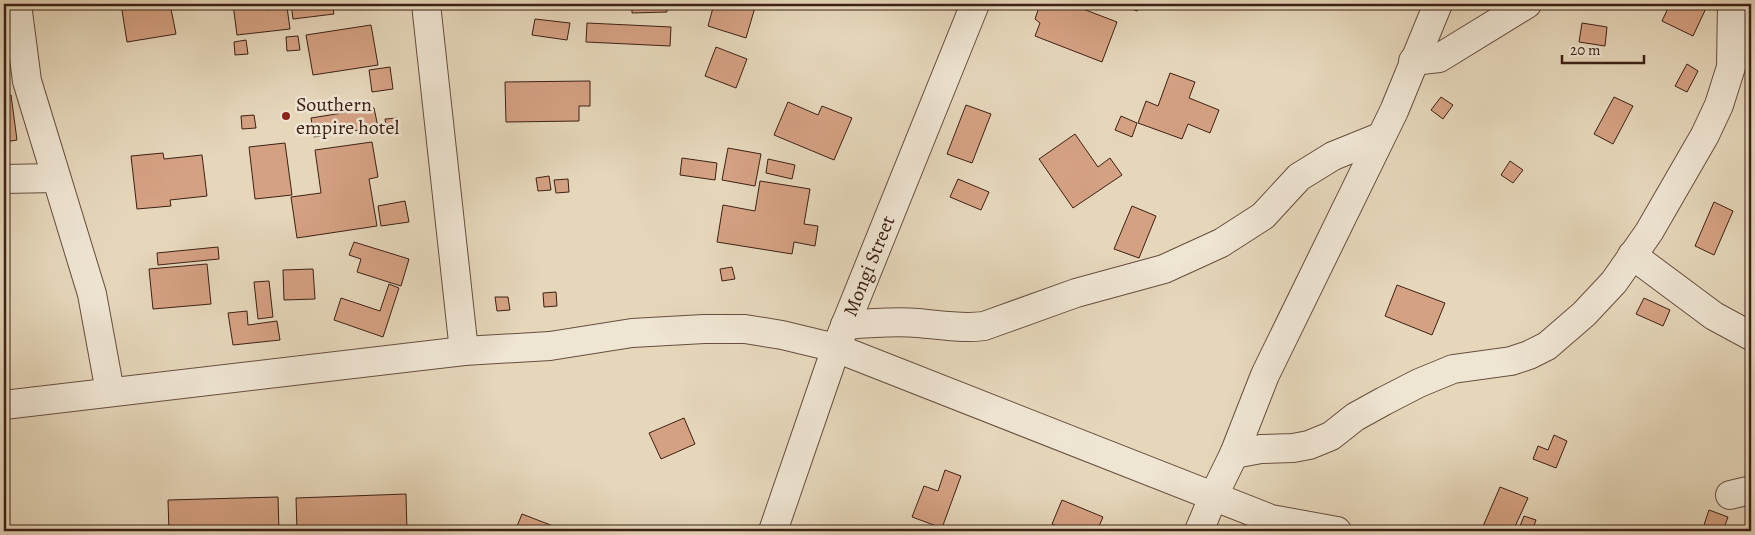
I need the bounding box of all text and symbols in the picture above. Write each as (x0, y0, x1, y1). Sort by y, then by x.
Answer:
scale bar (1562, 32, 1645, 64)
text: 20 m (1570, 40, 1601, 60)
place label: Southern empire hotel (296, 91, 399, 141)
marker: Southern empire hotel (280, 110, 292, 122)
street label: Mongi Street (837, 211, 902, 320)

